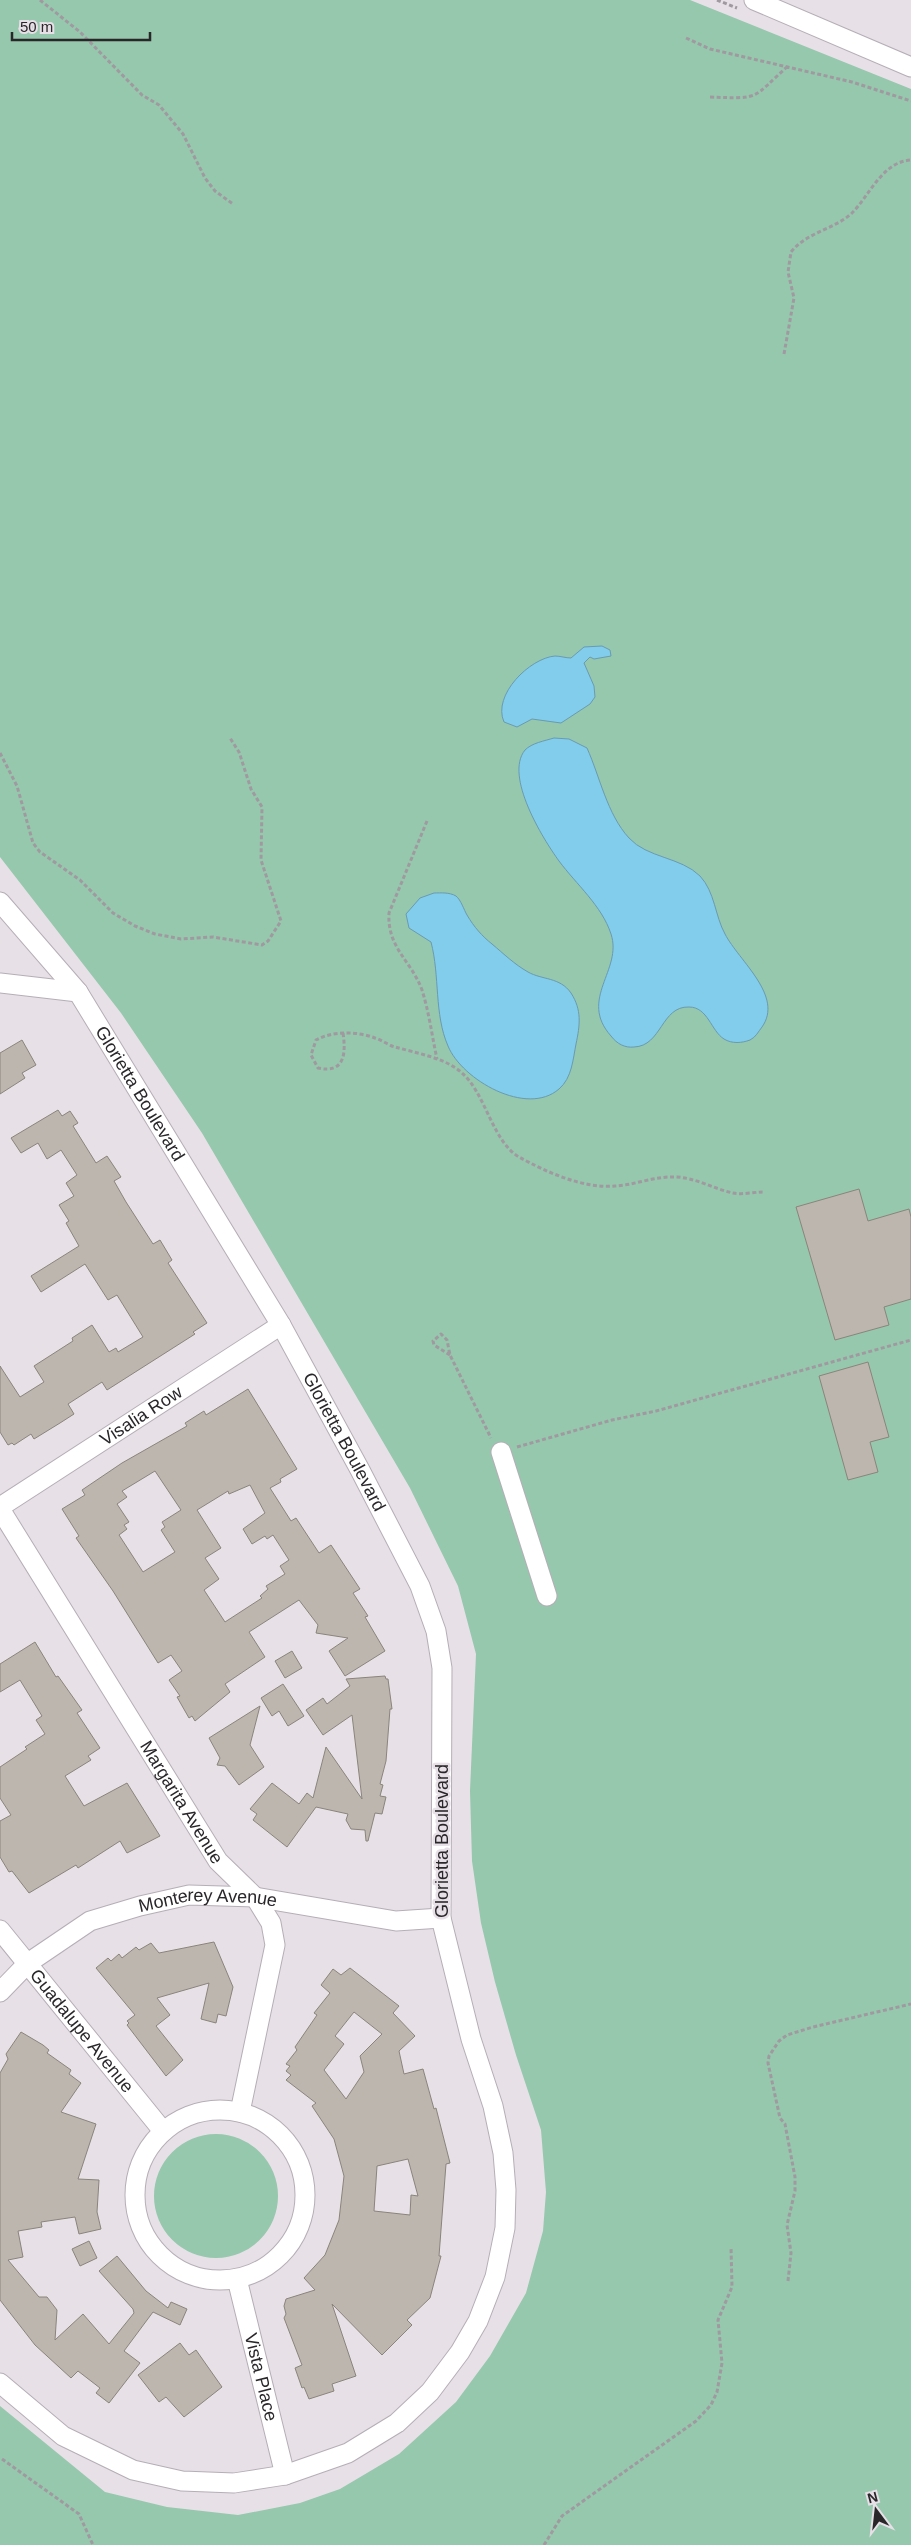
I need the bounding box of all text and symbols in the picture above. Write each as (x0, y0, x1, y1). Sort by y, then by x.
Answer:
scale bar (12, 10, 150, 42)
text: 50 m (20, 18, 53, 35)
street label: Glorietta Boulevard (91, 1022, 189, 1165)
street label: Glorietta Boulevard (299, 1369, 390, 1514)
street label: Visalia Row (96, 1381, 187, 1450)
street label: Margarita Avenue (136, 1737, 227, 1867)
street label: Glorietta Boulevard (432, 1764, 452, 1918)
street label: Monterey Avenue (137, 1885, 279, 1916)
street label: Guadalupe Avenue (26, 1965, 138, 2097)
street label: Vista Place (241, 2331, 281, 2423)
north arrow (851, 2485, 901, 2535)
text: N (866, 2488, 880, 2506)

